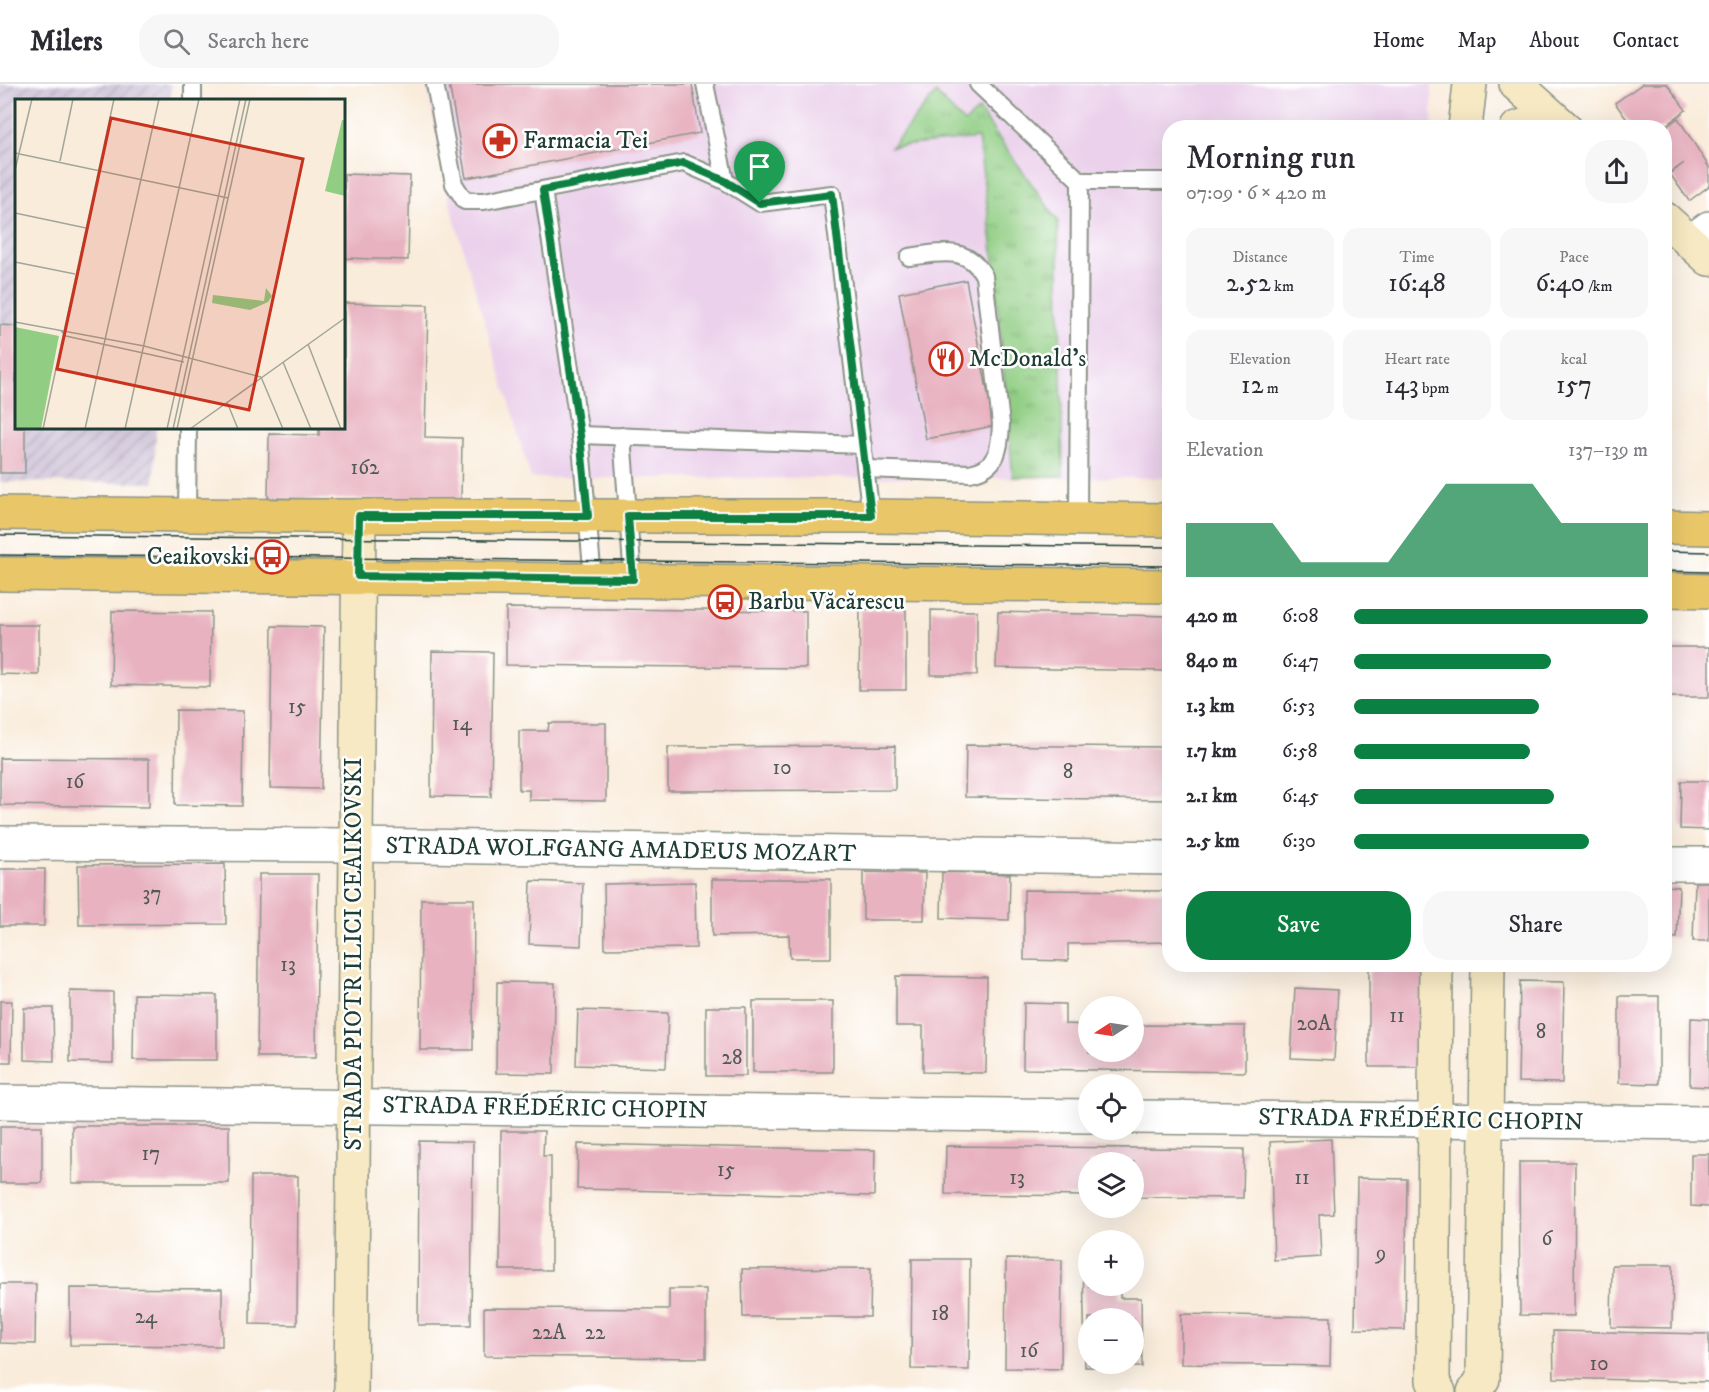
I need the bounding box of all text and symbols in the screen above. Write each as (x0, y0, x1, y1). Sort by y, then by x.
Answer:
search box (139, 14, 559, 68)
text: Milers (30, 24, 103, 59)
icon: search (160, 25, 193, 58)
text: Search here (208, 28, 309, 55)
text: Home (1373, 28, 1425, 54)
text: Map (1458, 28, 1496, 54)
text: About (1529, 28, 1580, 54)
text: Contact (1613, 28, 1679, 54)
inset map (15, 99, 345, 429)
pharmacy icon: Farmacia Tei (482, 123, 518, 159)
place label: Farmacia Tei (523, 126, 648, 156)
text: Morning run (1186, 138, 1355, 179)
button: share (1585, 140, 1648, 203)
pin (734, 141, 785, 203)
icon: arrive (743, 150, 776, 183)
text: 07:09 · 6 × 420 m (1186, 181, 1327, 206)
text: Distance (1232, 247, 1288, 267)
text: Time (1400, 247, 1434, 267)
text: Pace (1559, 247, 1589, 267)
text: 2.52 (1226, 267, 1271, 300)
text: 16:48 (1388, 267, 1446, 300)
text: 6:40 (1535, 267, 1585, 300)
text: km (1271, 276, 1294, 296)
text: /km (1585, 276, 1613, 296)
restaurant icon: McDonald's (928, 341, 964, 377)
place label: McDonald's (969, 344, 1086, 374)
text: Elevation (1229, 349, 1291, 369)
text: Heart rate (1384, 349, 1450, 369)
text: kcal (1561, 349, 1587, 369)
text: 12 (1241, 369, 1263, 402)
text: 143 (1384, 369, 1419, 402)
text: 157 (1556, 369, 1592, 402)
text: m (1263, 378, 1279, 398)
text: bpm (1419, 378, 1450, 398)
text: Elevation (1186, 438, 1263, 463)
text: 137–139 m (1568, 438, 1648, 463)
house number: 162 (351, 455, 380, 481)
bus stop icon: Ceaikovski (254, 539, 290, 575)
place label: Ceaikovski (147, 542, 249, 572)
bus stop icon: Barbu Văcărescu (707, 584, 743, 620)
place label: Barbu Văcărescu (748, 587, 905, 617)
text: 420 m (1186, 604, 1237, 629)
text: 6:08 (1282, 604, 1318, 629)
text: 840 m (1186, 649, 1238, 674)
text: 6:47 (1282, 649, 1319, 674)
house number: 15 (288, 694, 306, 720)
text: 1.3 km (1186, 694, 1235, 719)
text: 6:53 (1282, 694, 1315, 719)
house number: 14 (452, 711, 473, 737)
text: 1.7 km (1186, 739, 1237, 764)
text: 6:58 (1282, 739, 1318, 764)
house number: 10 (773, 755, 791, 781)
street label: STRADA PIOTR ILICI CEAIKOVSKI (339, 757, 369, 1151)
house number: 8 (1063, 759, 1073, 785)
house number: 16 (66, 769, 85, 795)
text: 2.1 km (1186, 784, 1237, 809)
text: 6:45 (1282, 784, 1319, 809)
text: 2.5 km (1186, 829, 1240, 854)
text: 6:30 (1282, 829, 1316, 854)
street label: STRADA WOLFGANG AMADEUS MOZART (385, 831, 857, 869)
house number: 37 (143, 881, 161, 907)
button: Save (1186, 891, 1411, 960)
button: Share (1423, 891, 1648, 960)
house number: 13 (280, 952, 296, 978)
north arrow (1078, 996, 1144, 1062)
map controls (1078, 996, 1144, 1374)
house number: 11 (1389, 1003, 1405, 1029)
house number: 20A (1297, 1011, 1332, 1037)
house number: 8 (1536, 1019, 1546, 1045)
house number: 28 (722, 1045, 742, 1071)
button: locate (1078, 1074, 1144, 1140)
street label: STRADA FRÉDÉRIC CHOPIN (382, 1090, 708, 1126)
street label: STRADA FRÉDÉRIC CHOPIN (1258, 1102, 1584, 1138)
house number: 17 (142, 1141, 160, 1167)
button: layers (1078, 1152, 1144, 1218)
house number: 15 (717, 1157, 735, 1183)
house number: 13 (1009, 1165, 1025, 1191)
house number: 11 (1294, 1165, 1310, 1191)
house number: 6 (1542, 1226, 1554, 1252)
button: + (1078, 1230, 1144, 1296)
house number: 9 (1375, 1241, 1386, 1267)
house number: 18 (931, 1301, 949, 1327)
house number: 24 (135, 1304, 158, 1330)
button: − (1078, 1308, 1144, 1374)
house number: 22A (532, 1320, 567, 1346)
house number: 22 (585, 1320, 606, 1346)
house number: 16 (1020, 1338, 1039, 1364)
house number: 10 (1590, 1351, 1608, 1377)

